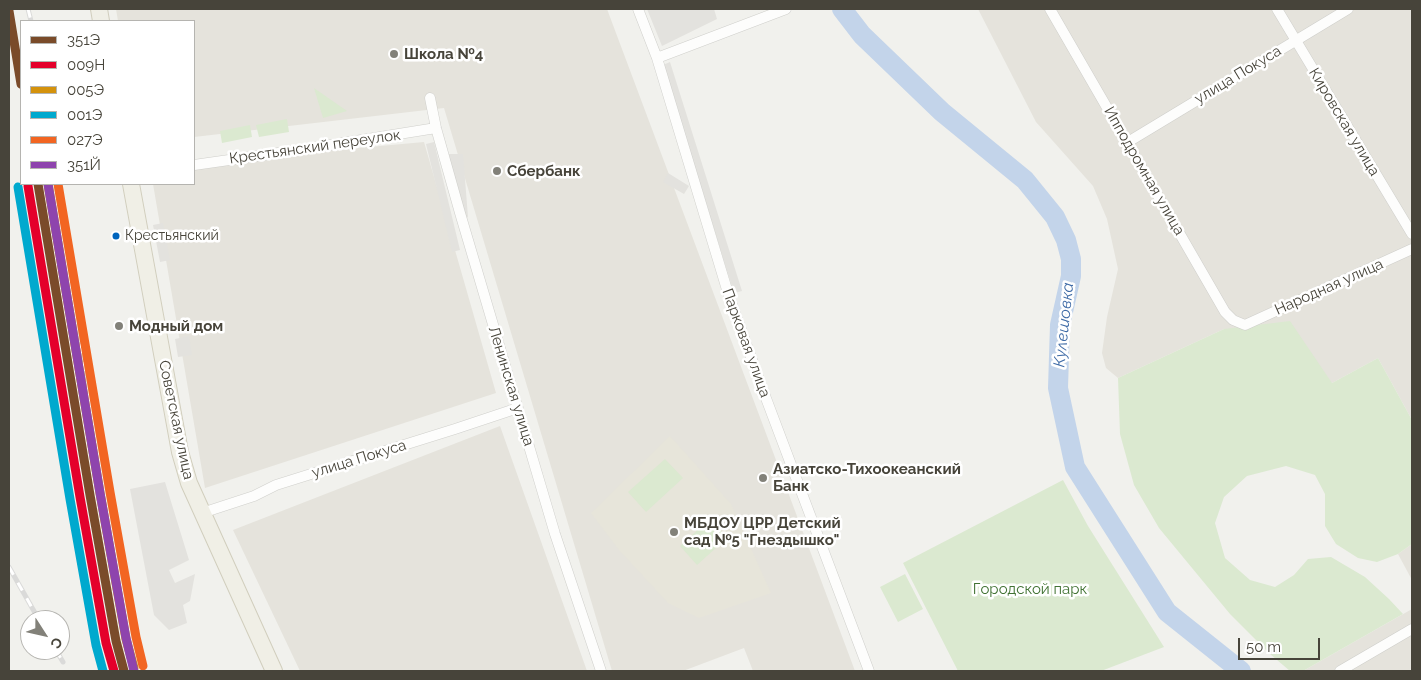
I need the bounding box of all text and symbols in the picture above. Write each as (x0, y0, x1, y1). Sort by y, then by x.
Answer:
legend (20, 20, 195, 185)
text: 351Э (67, 31, 100, 49)
street label: улица Покуса (1191, 42, 1285, 108)
place label: Школа №4 (404, 45, 483, 63)
marker: Школа №4 (388, 48, 400, 60)
text: 009Н (67, 56, 105, 74)
street label: Кировская улица (1305, 65, 1383, 179)
text: 005Э (67, 81, 104, 99)
street label: Ипподромная улица (1100, 103, 1188, 239)
text: 001Э (67, 106, 103, 124)
street label: Крестьянский переулок (228, 126, 402, 168)
text: 027Э (67, 131, 103, 149)
text: 351Й (67, 156, 101, 174)
place label: Сбербанк (507, 162, 581, 180)
marker: Сбербанк (491, 165, 503, 177)
place label: Крестьянский (125, 228, 219, 244)
marker: Крестьянский (111, 231, 121, 241)
street label: Народная улица (1272, 255, 1386, 319)
water label: Кулешовка (1050, 282, 1078, 368)
street label: Парковая улица (718, 286, 774, 400)
place label: Модный дом (129, 317, 223, 335)
marker: Модный дом (113, 320, 125, 332)
street label: Ленинская улица (484, 324, 538, 448)
street label: Советская улица (155, 359, 197, 481)
street label: улица Покуса (310, 436, 408, 482)
place label: Азиатско-Тихоокеанский Банк (773, 460, 961, 495)
marker: Азиатско-Тихоокеанский Банк (757, 472, 769, 484)
place label: МБДОУ ЦРР Детский сад №5 "Гнездышко" (684, 514, 841, 549)
marker: МБДОУ ЦРР Детский сад №5 "Гнездышко" (668, 526, 680, 538)
park label: Городской парк (973, 580, 1087, 598)
north arrow (20, 610, 70, 660)
scale bar (1241, 628, 1324, 660)
text: С (47, 634, 66, 652)
text: 50 m (1246, 638, 1281, 656)

